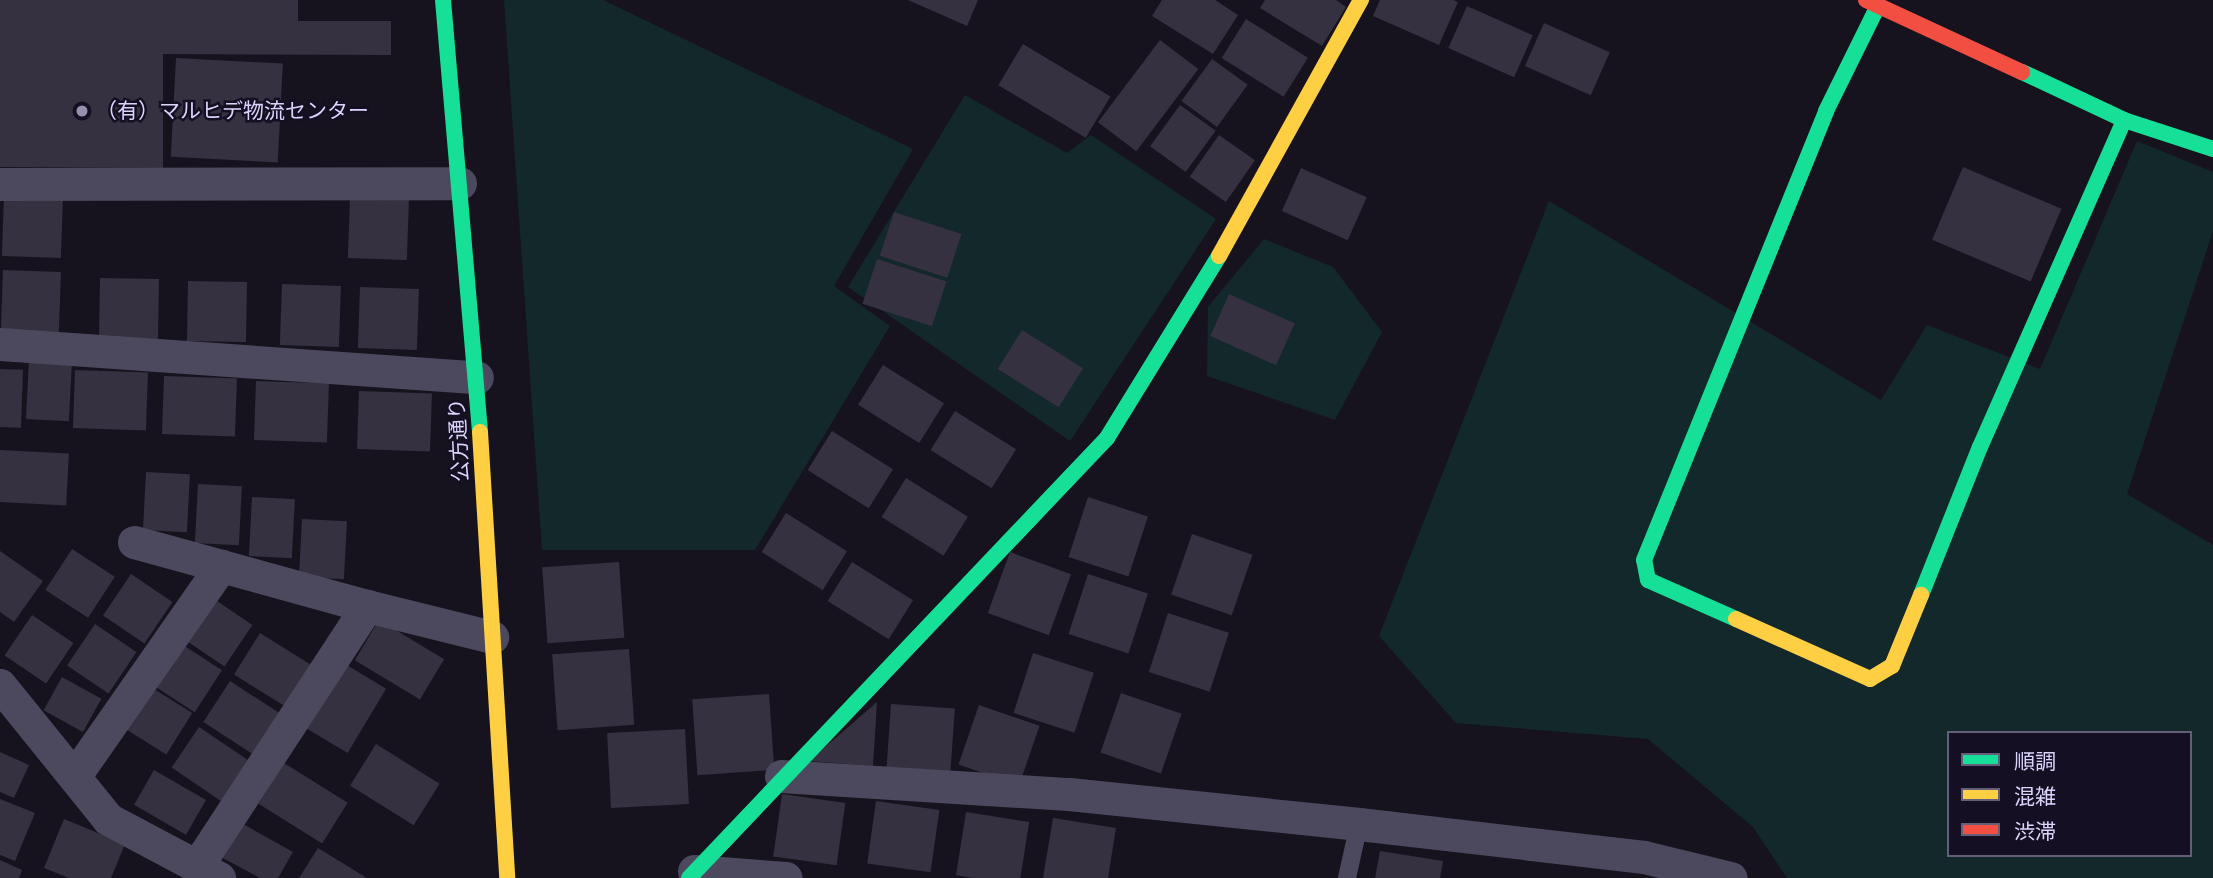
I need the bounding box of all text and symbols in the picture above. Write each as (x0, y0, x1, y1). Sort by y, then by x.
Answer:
place label: （有）マルヒデ物流センター (96, 98, 369, 124)
marker: （有）マルヒデ物流センター (74, 103, 90, 119)
street label: 公方通り (444, 397, 474, 483)
legend (1947, 731, 2192, 857)
text: 順調 (2014, 749, 2056, 775)
text: 混雑 (2014, 784, 2056, 810)
text: 渋滞 (2014, 819, 2056, 845)

